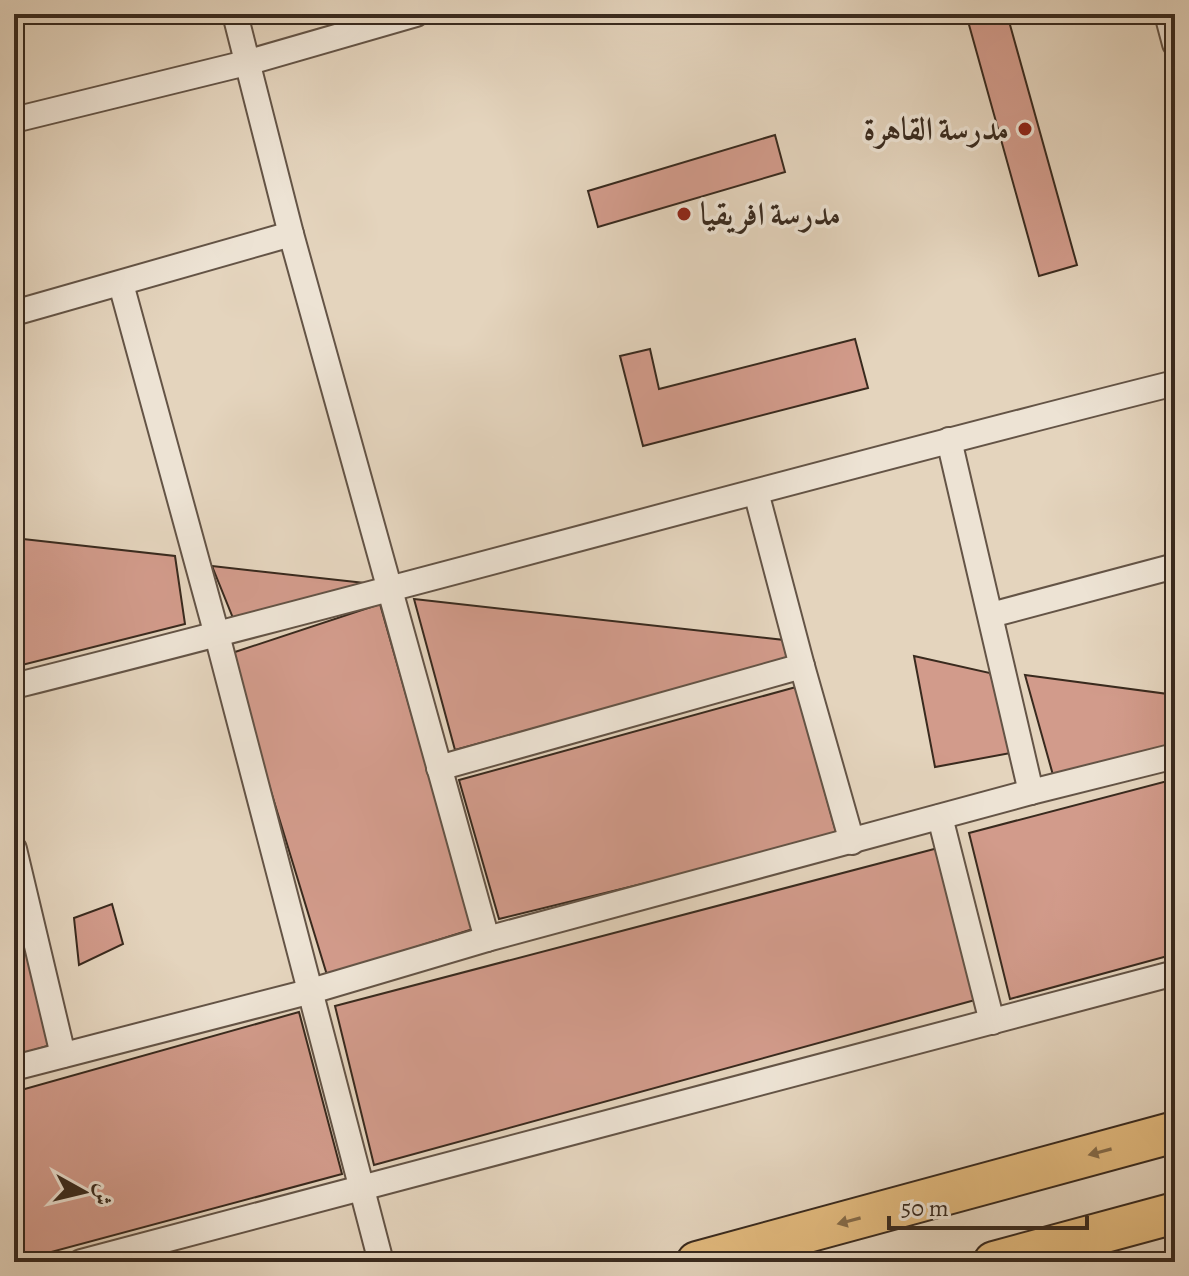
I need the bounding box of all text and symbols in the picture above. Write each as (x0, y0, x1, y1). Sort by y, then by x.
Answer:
place label: مدرسة القاهرة (864, 107, 1009, 151)
marker: مدرسة القاهرة (1016, 120, 1034, 138)
place label: مدرسة افريقيا (700, 192, 841, 236)
marker: مدرسة افريقيا (675, 205, 693, 223)
one-way arrow (1087, 1147, 1112, 1159)
north arrow (44, 1152, 124, 1232)
scale bar (889, 1180, 1087, 1230)
text: ش (86, 1182, 119, 1208)
text: 50 m (901, 1192, 949, 1224)
one-way arrow (836, 1215, 861, 1227)

